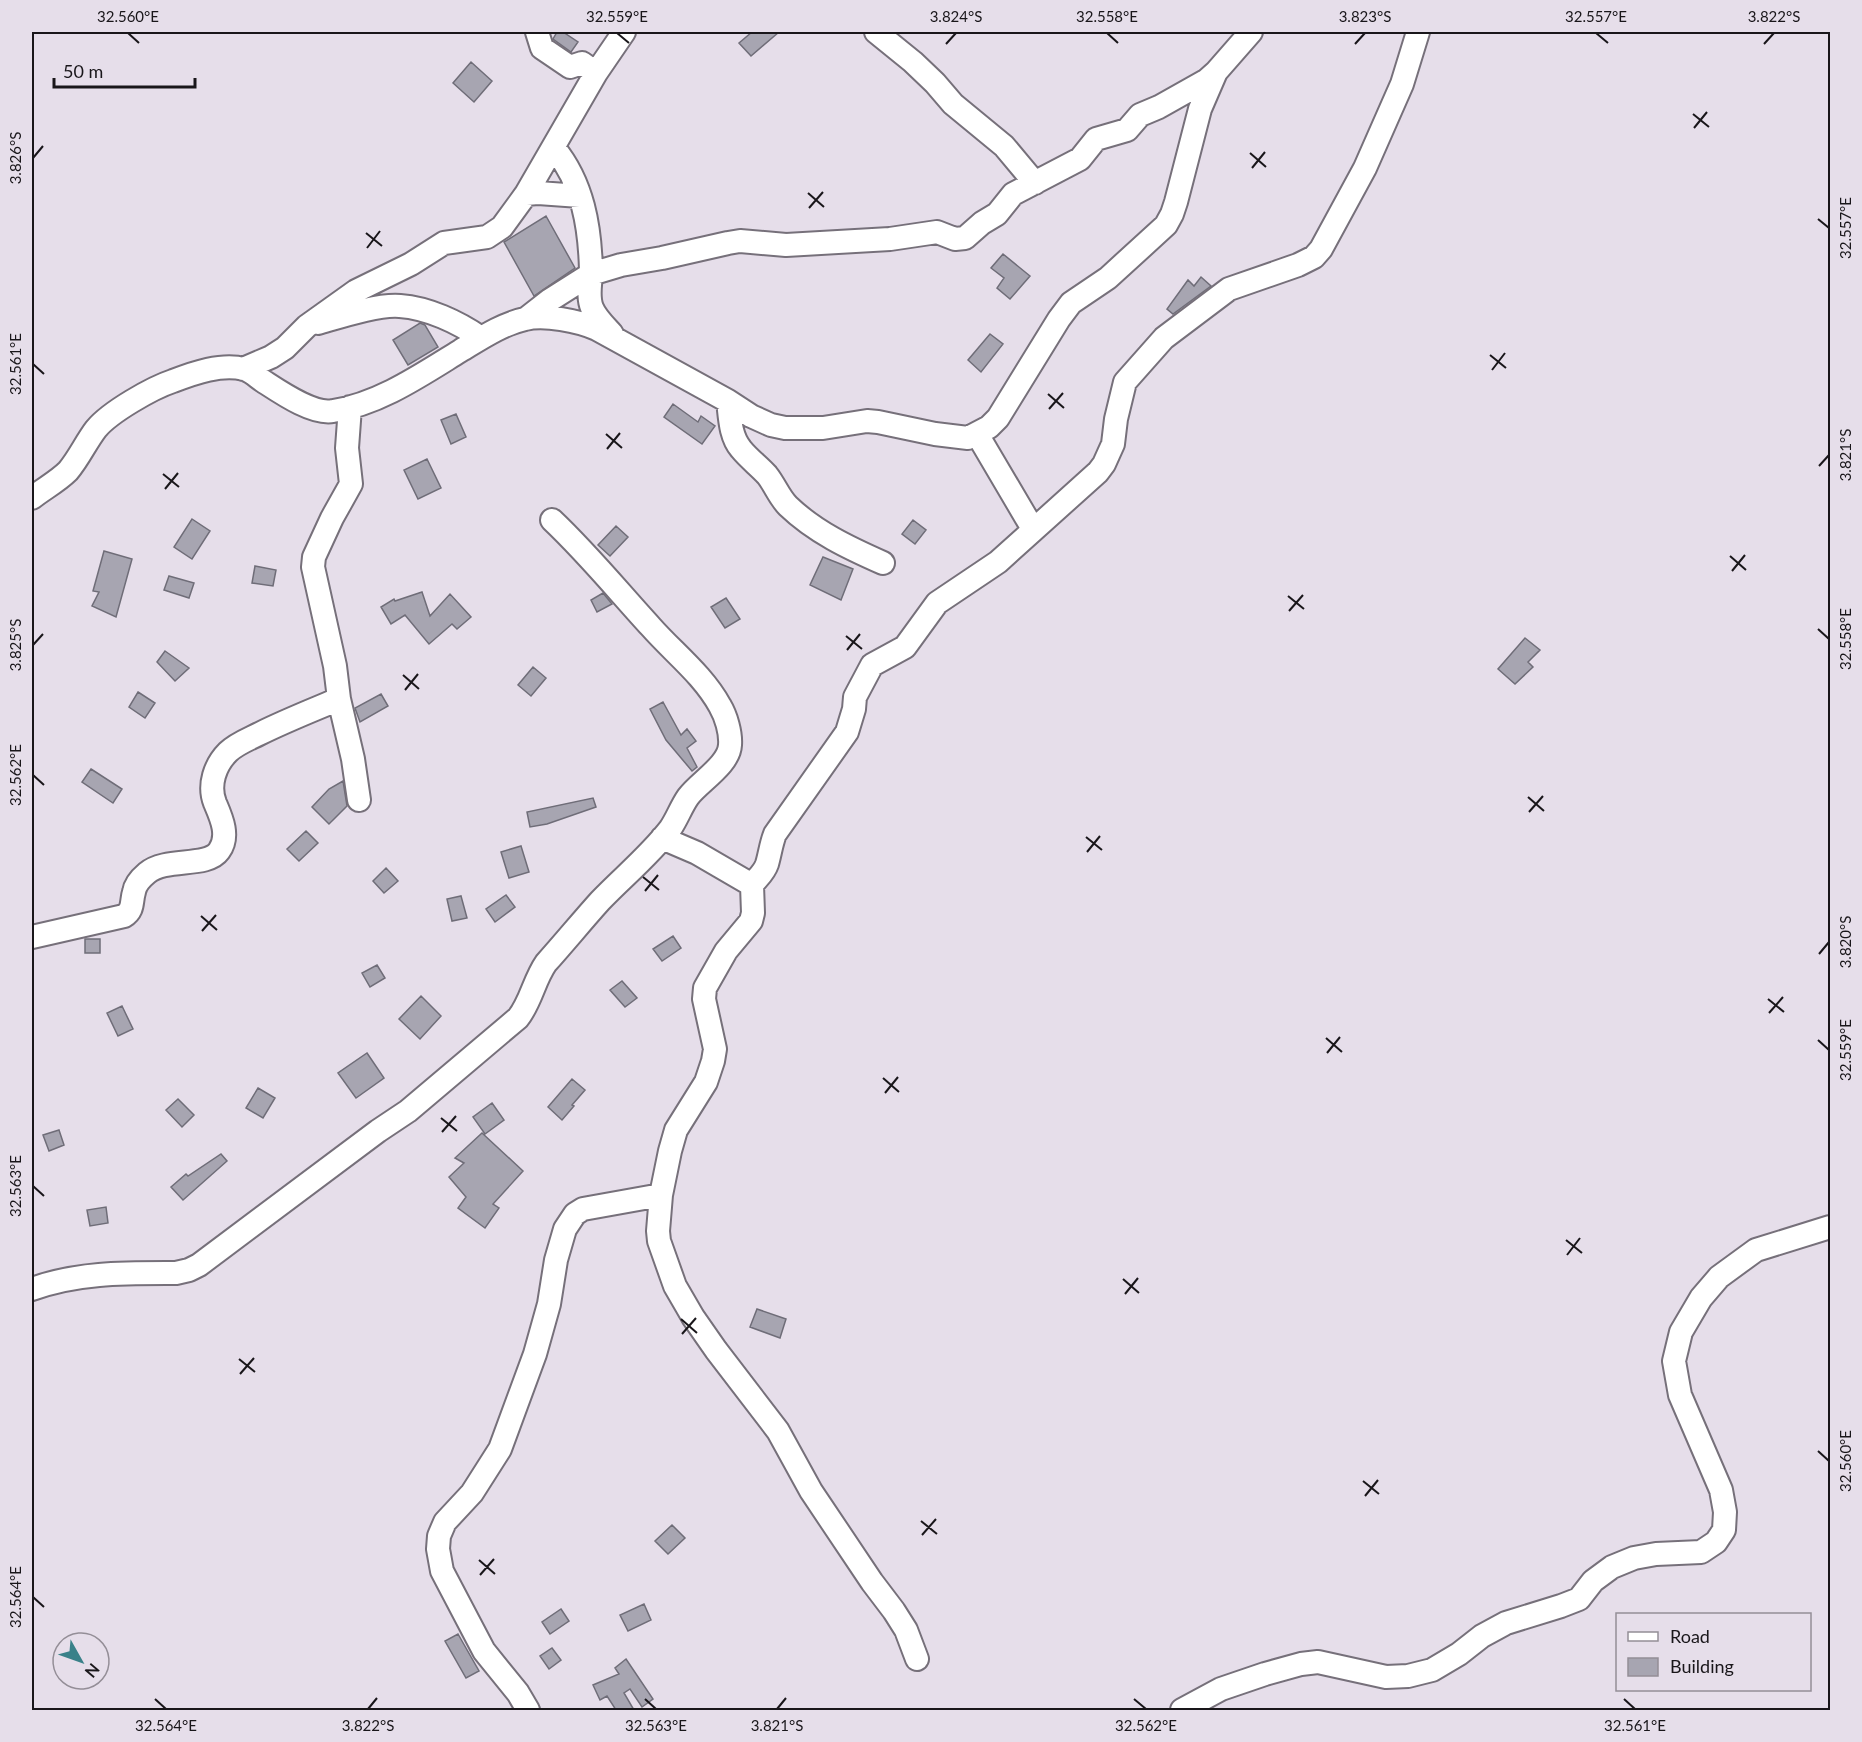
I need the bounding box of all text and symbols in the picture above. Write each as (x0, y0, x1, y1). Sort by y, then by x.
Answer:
text: 32.560°E (97, 7, 159, 25)
text: 32.559°E (586, 7, 648, 25)
text: 3.824°S (930, 7, 982, 25)
text: 32.558°E (1076, 7, 1138, 25)
text: 3.823°S (1339, 7, 1391, 25)
text: 32.557°E (1565, 7, 1627, 25)
text: 3.822°S (1748, 7, 1800, 25)
scale bar (54, 51, 195, 89)
text: 50 m (63, 60, 103, 82)
text: 3.826°S (6, 132, 24, 184)
text: 32.557°E (1836, 197, 1854, 259)
text: 32.561°E (6, 333, 24, 395)
text: 3.821°S (1836, 429, 1854, 481)
text: 32.558°E (1836, 608, 1854, 670)
text: 3.825°S (6, 619, 24, 671)
text: 32.562°E (6, 744, 24, 806)
text: 3.820°S (1836, 916, 1854, 968)
text: 32.559°E (1836, 1019, 1854, 1081)
text: 32.563°E (6, 1155, 24, 1217)
text: 32.560°E (1836, 1430, 1854, 1492)
text: 32.564°E (6, 1566, 24, 1628)
legend (1616, 1613, 1811, 1691)
text: Road (1670, 1625, 1710, 1647)
north arrow (51, 1631, 111, 1691)
text: Building (1670, 1655, 1734, 1677)
text: N (82, 1660, 104, 1682)
text: 32.564°E (135, 1716, 197, 1734)
text: 3.822°S (342, 1716, 394, 1734)
text: 32.563°E (625, 1716, 687, 1734)
text: 3.821°S (751, 1716, 803, 1734)
text: 32.562°E (1115, 1716, 1177, 1734)
text: 32.561°E (1604, 1716, 1666, 1734)

